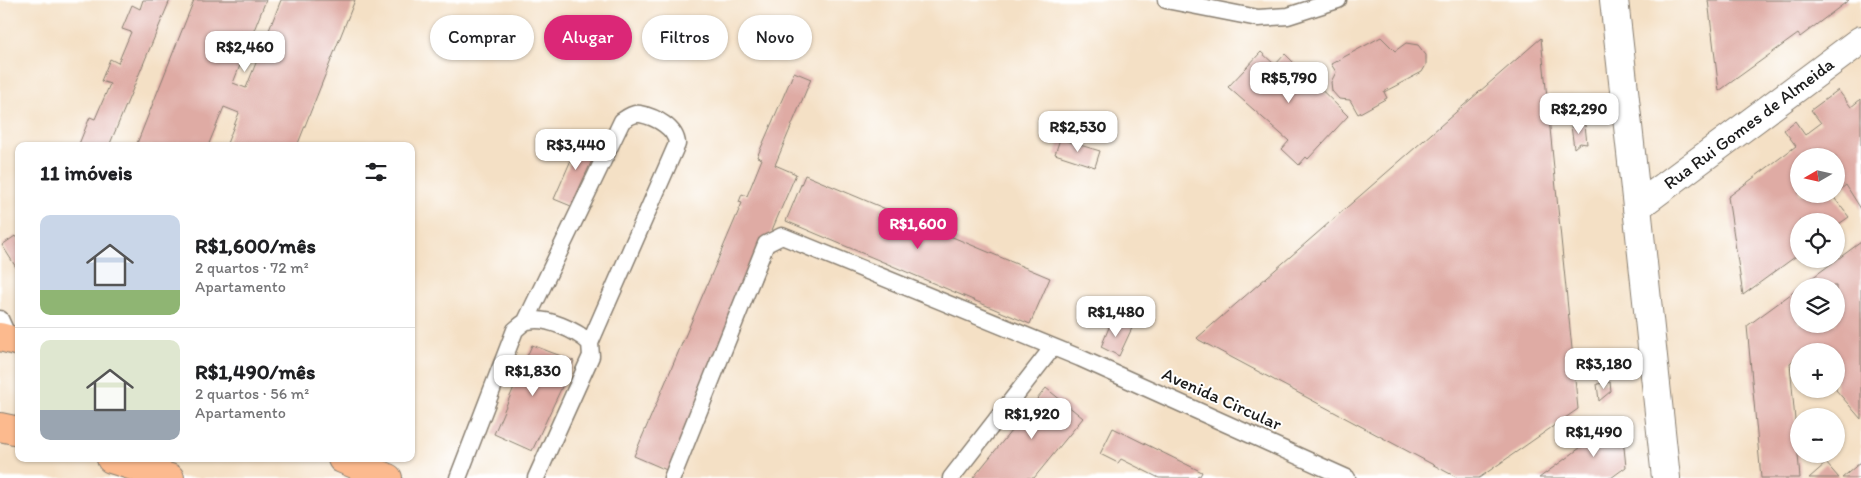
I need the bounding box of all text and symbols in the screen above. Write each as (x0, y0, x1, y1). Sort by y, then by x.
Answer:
chip: Comprar (430, 15, 534, 60)
chip: Alugar (544, 15, 632, 60)
chip: Filtros (642, 15, 728, 60)
chip: Novo (738, 15, 812, 60)
pin: R$2,460 (199, 30, 291, 73)
text: R$2,460 (216, 37, 274, 56)
street label: Rua Rui Gomes de Almeida (1659, 53, 1839, 194)
pin: R$5,790 (1243, 62, 1335, 104)
text: R$5,790 (1261, 68, 1317, 87)
pin: R$2,290 (1533, 92, 1625, 135)
text: R$2,290 (1551, 99, 1607, 118)
pin: R$2,530 (1032, 110, 1124, 153)
text: R$2,530 (1050, 117, 1106, 136)
pin: R$3,440 (530, 128, 622, 171)
text: R$3,440 (546, 135, 606, 154)
north arrow (1790, 148, 1845, 202)
map controls (1790, 148, 1845, 463)
icon: filters (362, 158, 390, 186)
text: 11 imóveis (40, 160, 132, 185)
pin: R$1,600 (872, 208, 964, 250)
button: locate (1790, 213, 1845, 268)
text: R$1,600 (889, 214, 947, 233)
text: R$1,600/mês (195, 233, 316, 258)
icon: home (80, 235, 140, 295)
text: 2 quartos · 72 m² (195, 258, 309, 277)
text: Apartamento (195, 277, 286, 296)
button: layers (1790, 278, 1845, 333)
pin: R$1,480 (1070, 296, 1162, 338)
text: R$1,480 (1087, 302, 1145, 321)
button: + (1790, 343, 1845, 398)
pin: R$3,180 (1558, 348, 1650, 390)
pin: R$1,830 (487, 354, 579, 397)
text: R$3,180 (1576, 354, 1632, 373)
text: R$1,490/mês (195, 359, 315, 384)
icon: home (80, 360, 140, 420)
text: R$1,830 (505, 361, 561, 380)
street label: Avenida Circular (1159, 363, 1286, 436)
text: 2 quartos · 56 m² (195, 384, 309, 403)
pin: R$1,920 (986, 398, 1078, 440)
text: Apartamento (195, 403, 286, 422)
text: R$1,920 (1004, 404, 1060, 423)
button: − (1790, 408, 1845, 463)
pin: R$1,490 (1548, 416, 1640, 458)
text: R$1,490 (1566, 422, 1622, 441)

